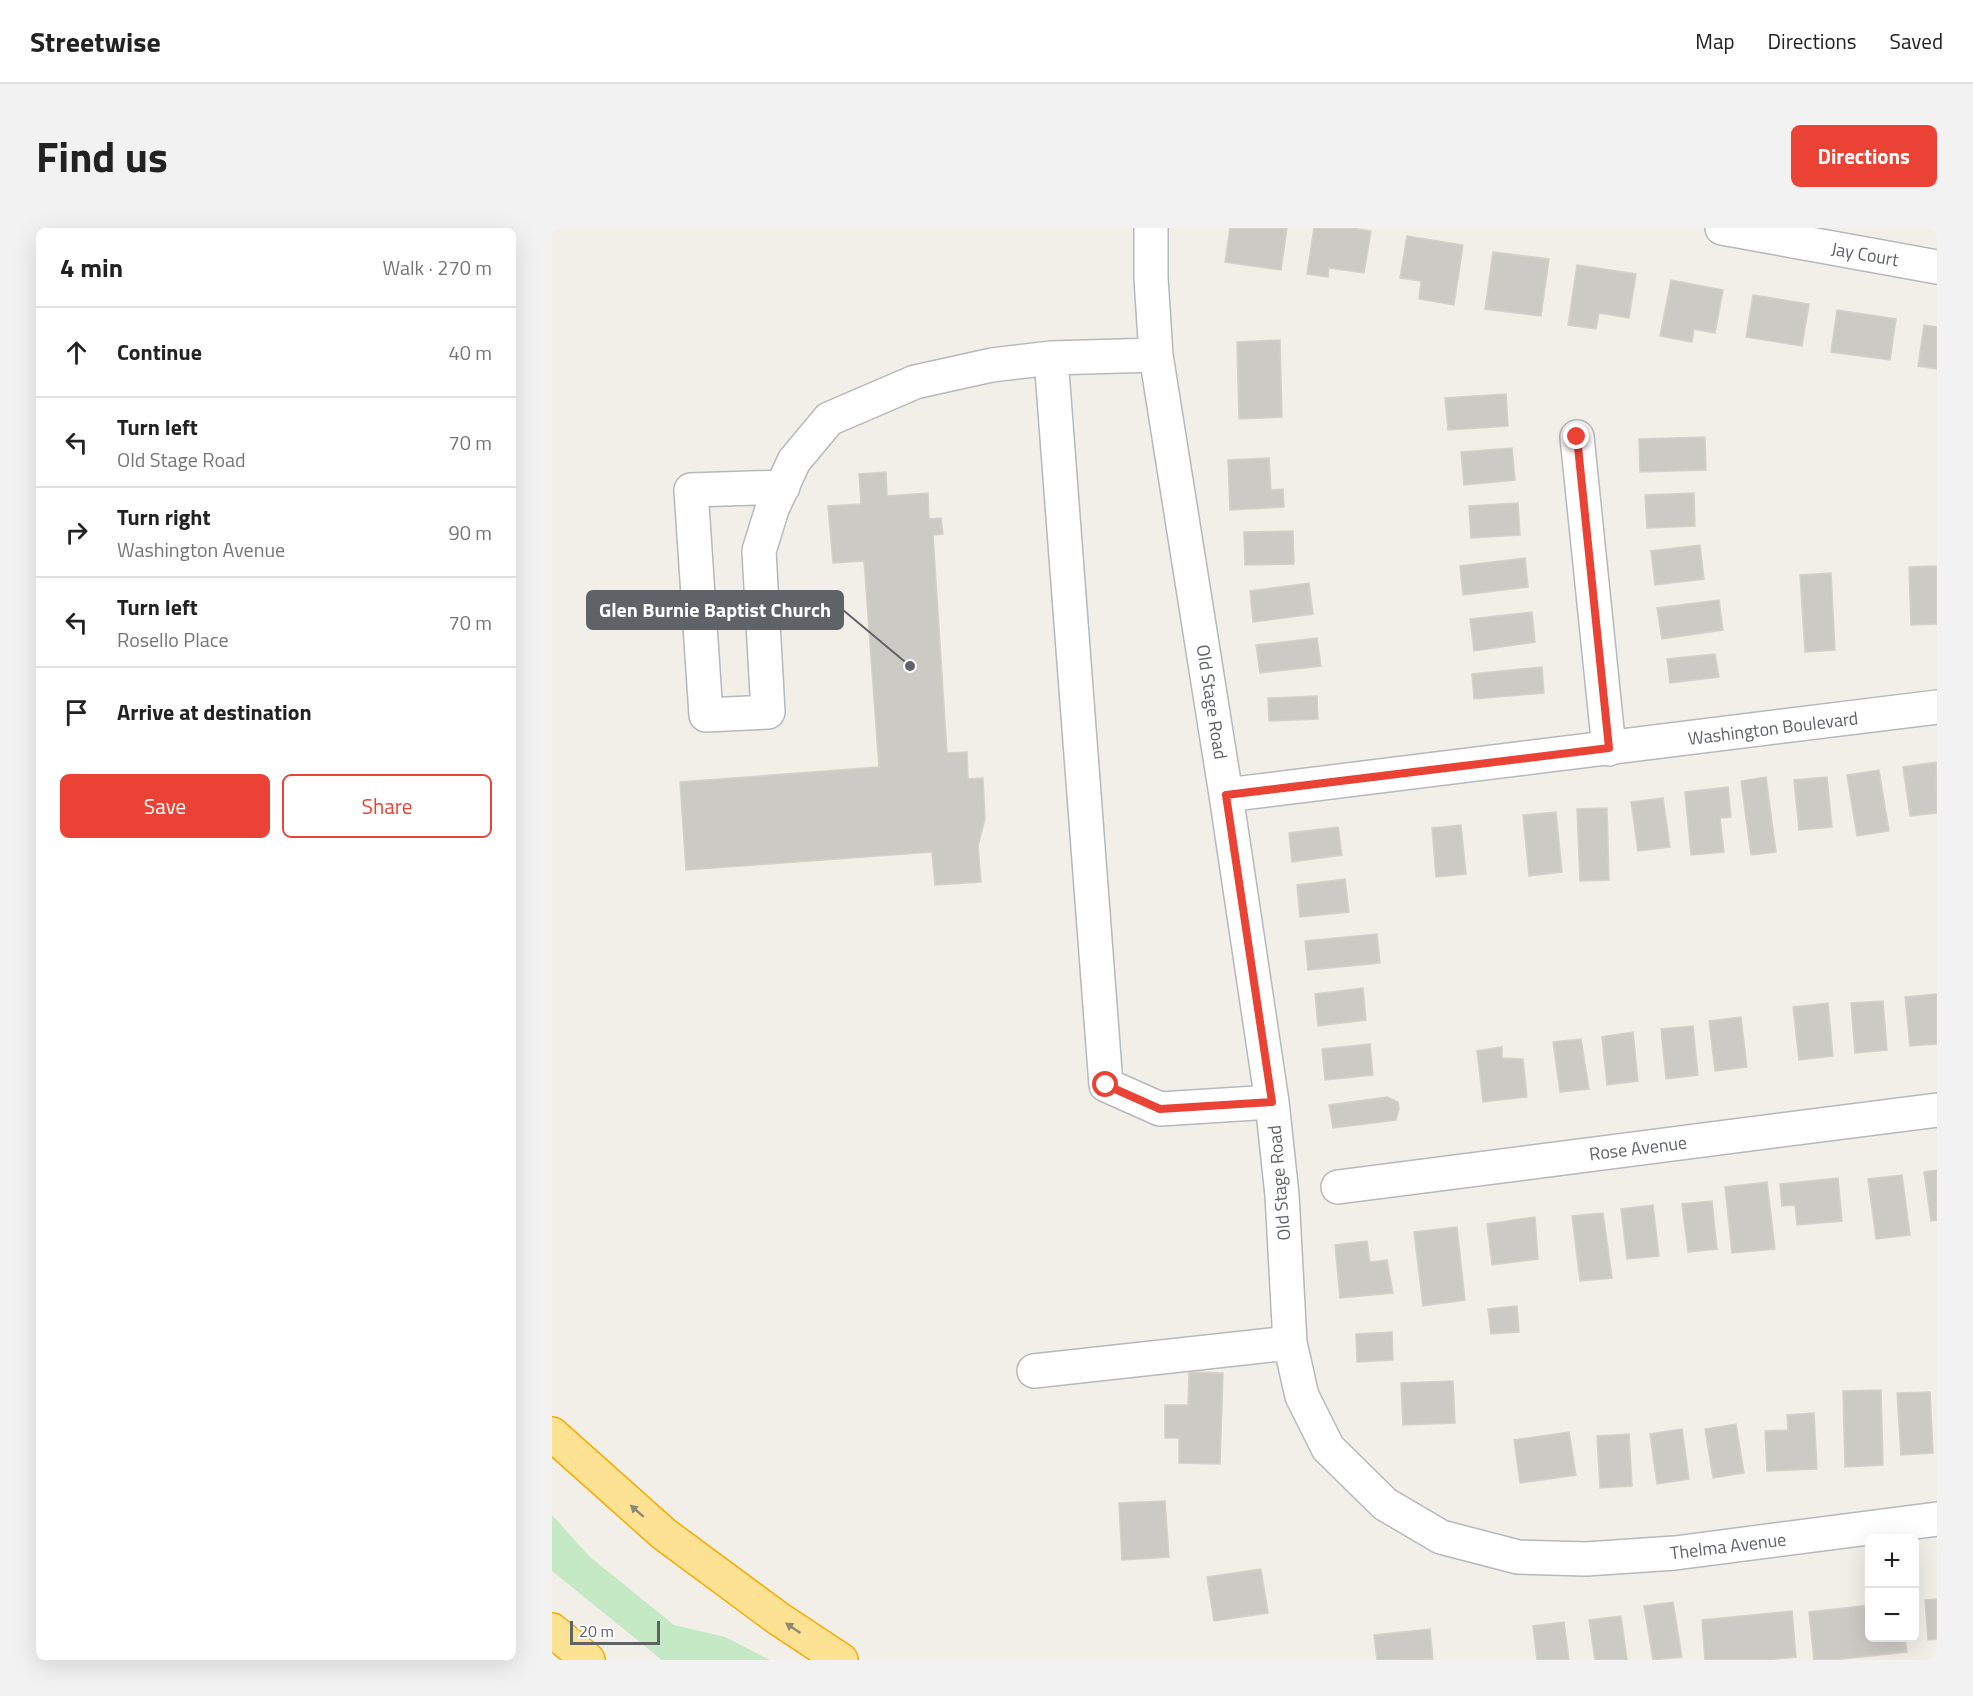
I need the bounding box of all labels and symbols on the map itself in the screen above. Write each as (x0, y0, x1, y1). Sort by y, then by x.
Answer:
street label: Jay Court (1829, 235, 1901, 273)
route end (1563, 423, 1589, 449)
callout: Glen Burnie Baptist Church (587, 591, 843, 629)
text: Glen Burnie Baptist Church (599, 594, 831, 625)
street label: Old Stage Road (1190, 643, 1234, 761)
street label: Washington Boulevard (1686, 704, 1860, 752)
route start (1092, 1071, 1118, 1097)
street label: Old Stage Road (1261, 1124, 1297, 1242)
street label: Rose Avenue (1588, 1129, 1688, 1167)
one-way arrow (630, 1505, 645, 1518)
street label: Thelma Avenue (1668, 1525, 1788, 1567)
scale bar (570, 1618, 660, 1646)
one-way arrow (785, 1622, 801, 1634)

